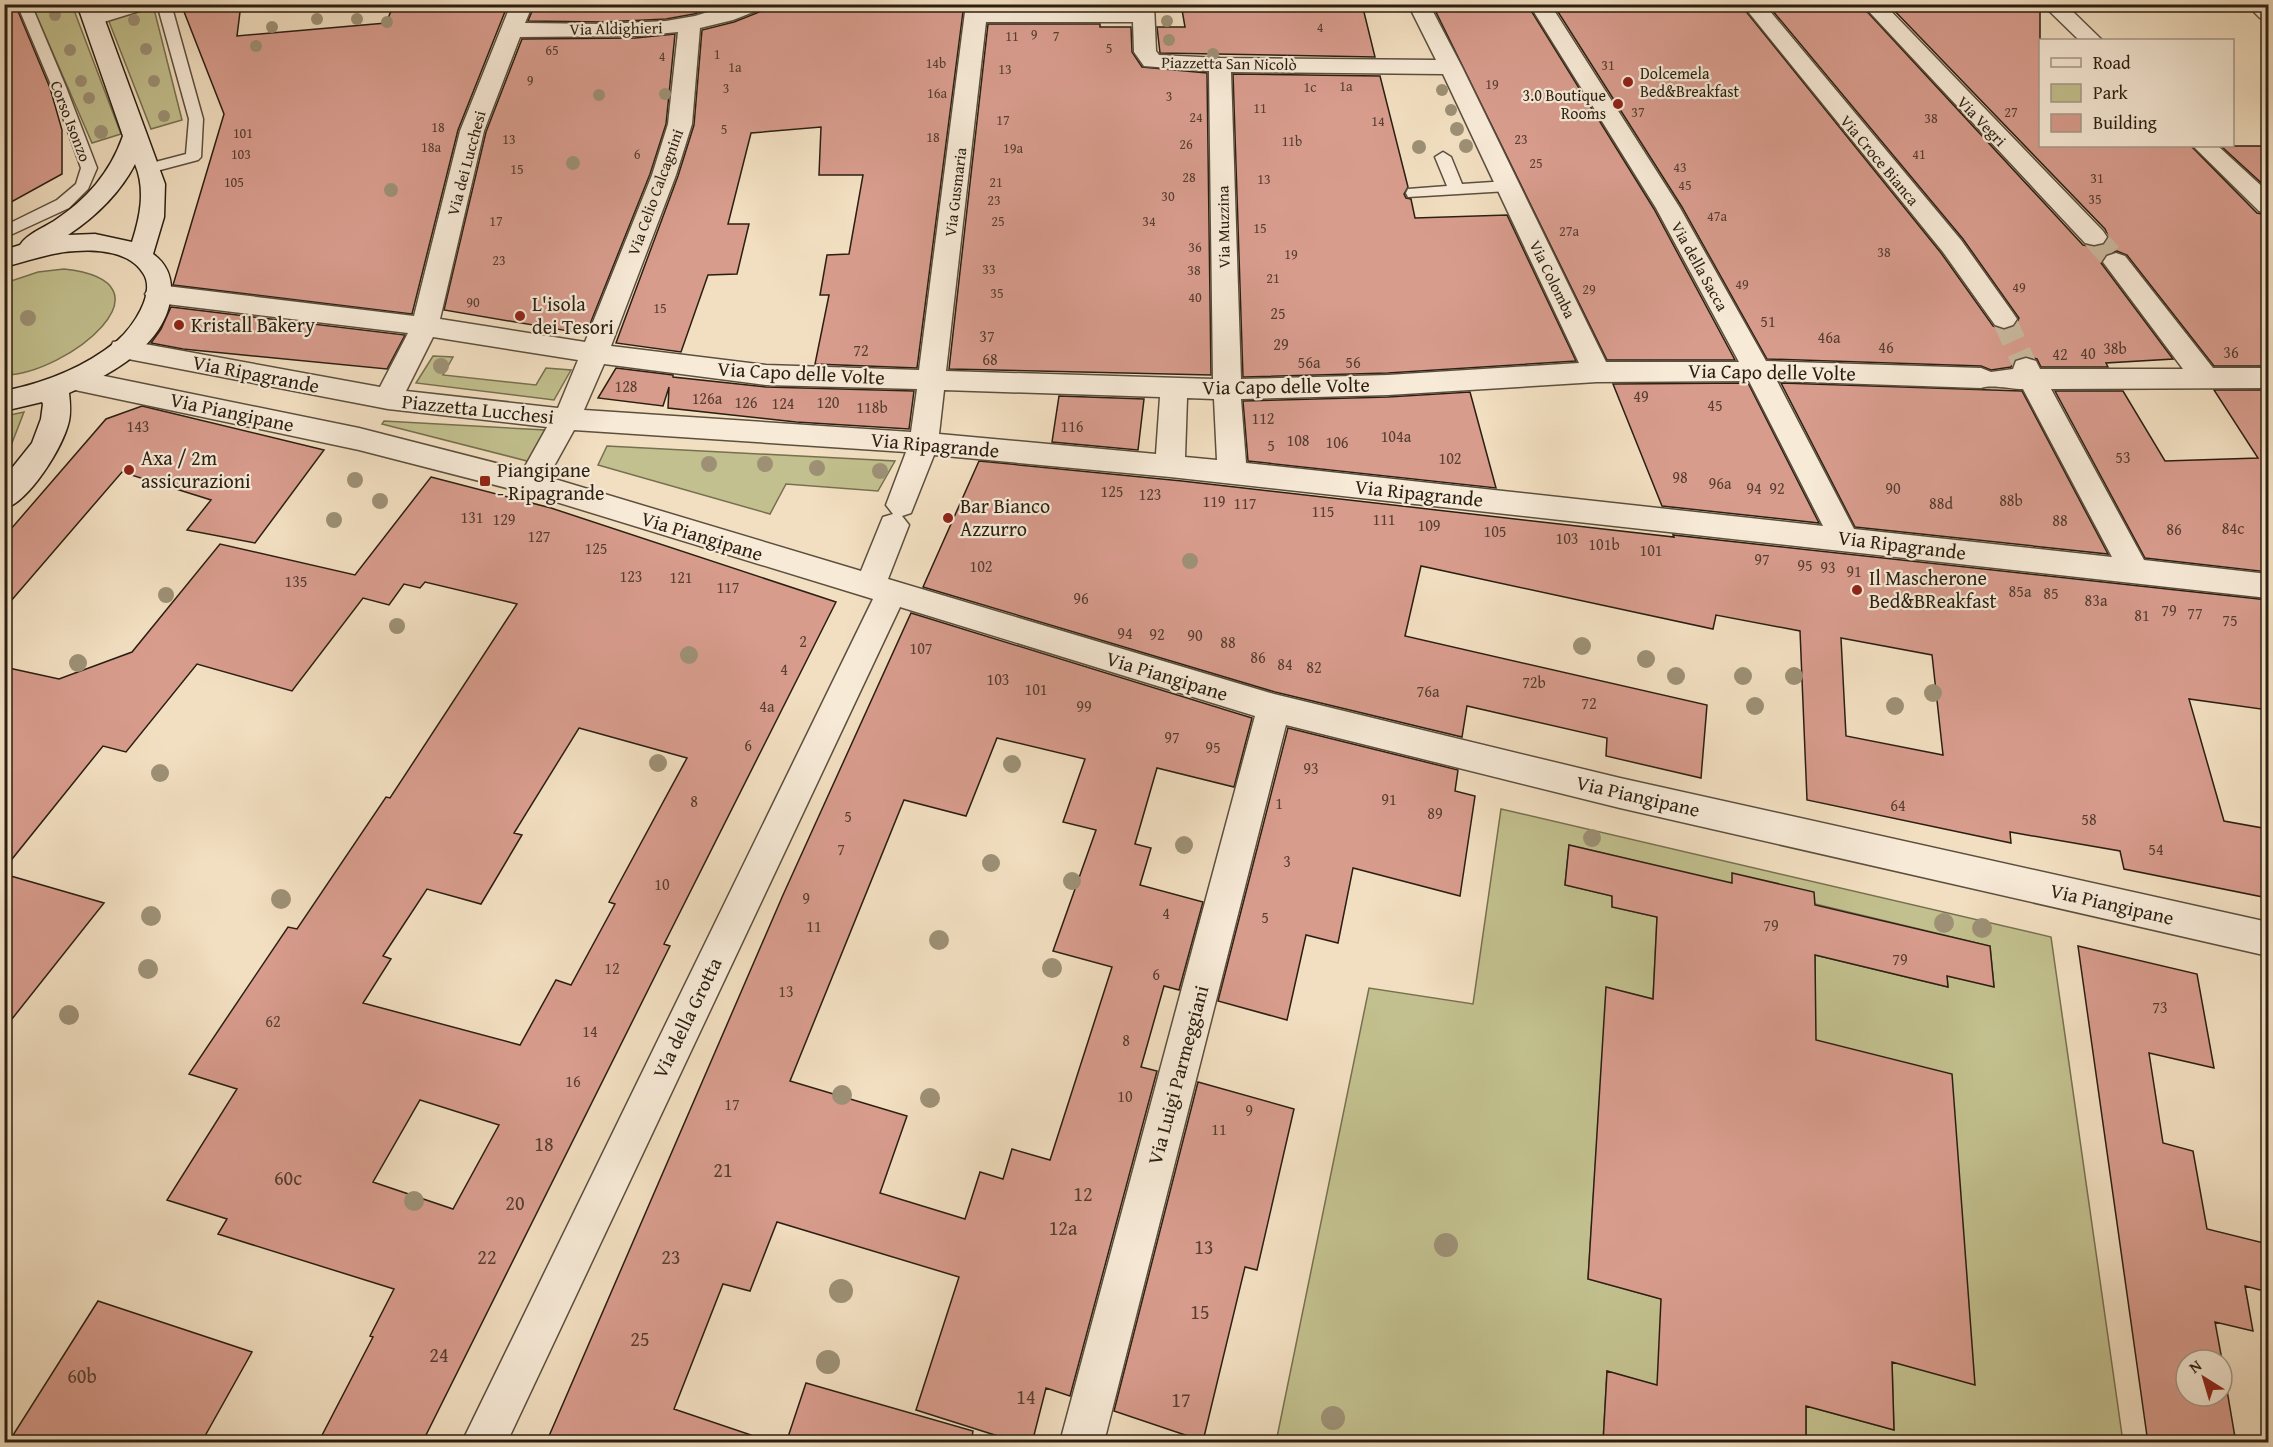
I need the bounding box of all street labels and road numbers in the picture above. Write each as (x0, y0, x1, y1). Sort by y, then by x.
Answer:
street label: Via Aldighieri (569, 15, 663, 41)
street label: Piazzetta San Nicolò (1161, 50, 1297, 76)
street label: Corso Isonzo (45, 77, 97, 165)
street label: Via Vegri (1952, 90, 2013, 152)
street label: Via dei Lucchesi (440, 107, 492, 218)
street label: Via Croce Bianca (1835, 109, 1926, 211)
street label: Via Celio Calcagnini (621, 125, 689, 259)
street label: Via Gusmaria (938, 146, 972, 238)
street label: Via Muzzina (1210, 185, 1236, 269)
street label: Via della Sacca (1665, 217, 1735, 316)
street label: Via Colomba (1524, 236, 1582, 323)
street label: Via Ripagrande (190, 347, 322, 400)
street label: Via Capo delle Volte (717, 354, 885, 391)
street label: Via Capo delle Volte (1688, 356, 1856, 387)
street label: Via Capo delle Volte (1202, 370, 1370, 401)
street label: Via Piangipane (167, 384, 297, 439)
street label: Piazzetta Lucchesi (401, 386, 556, 431)
street label: Via Ripagrande (870, 424, 1000, 465)
street label: Via Ripagrande (1354, 471, 1485, 514)
street label: Via Piangipane (638, 503, 767, 568)
street label: Via Ripagrande (1836, 522, 1968, 567)
street label: Via Piangipane (1103, 643, 1232, 708)
street label: Via Piangipane (1573, 767, 1703, 824)
street label: Via Piangipane (2047, 875, 2177, 932)
street label: Via della Grotta (645, 952, 729, 1083)
street label: Via Luigi Parmeggiani (1140, 982, 1216, 1168)

